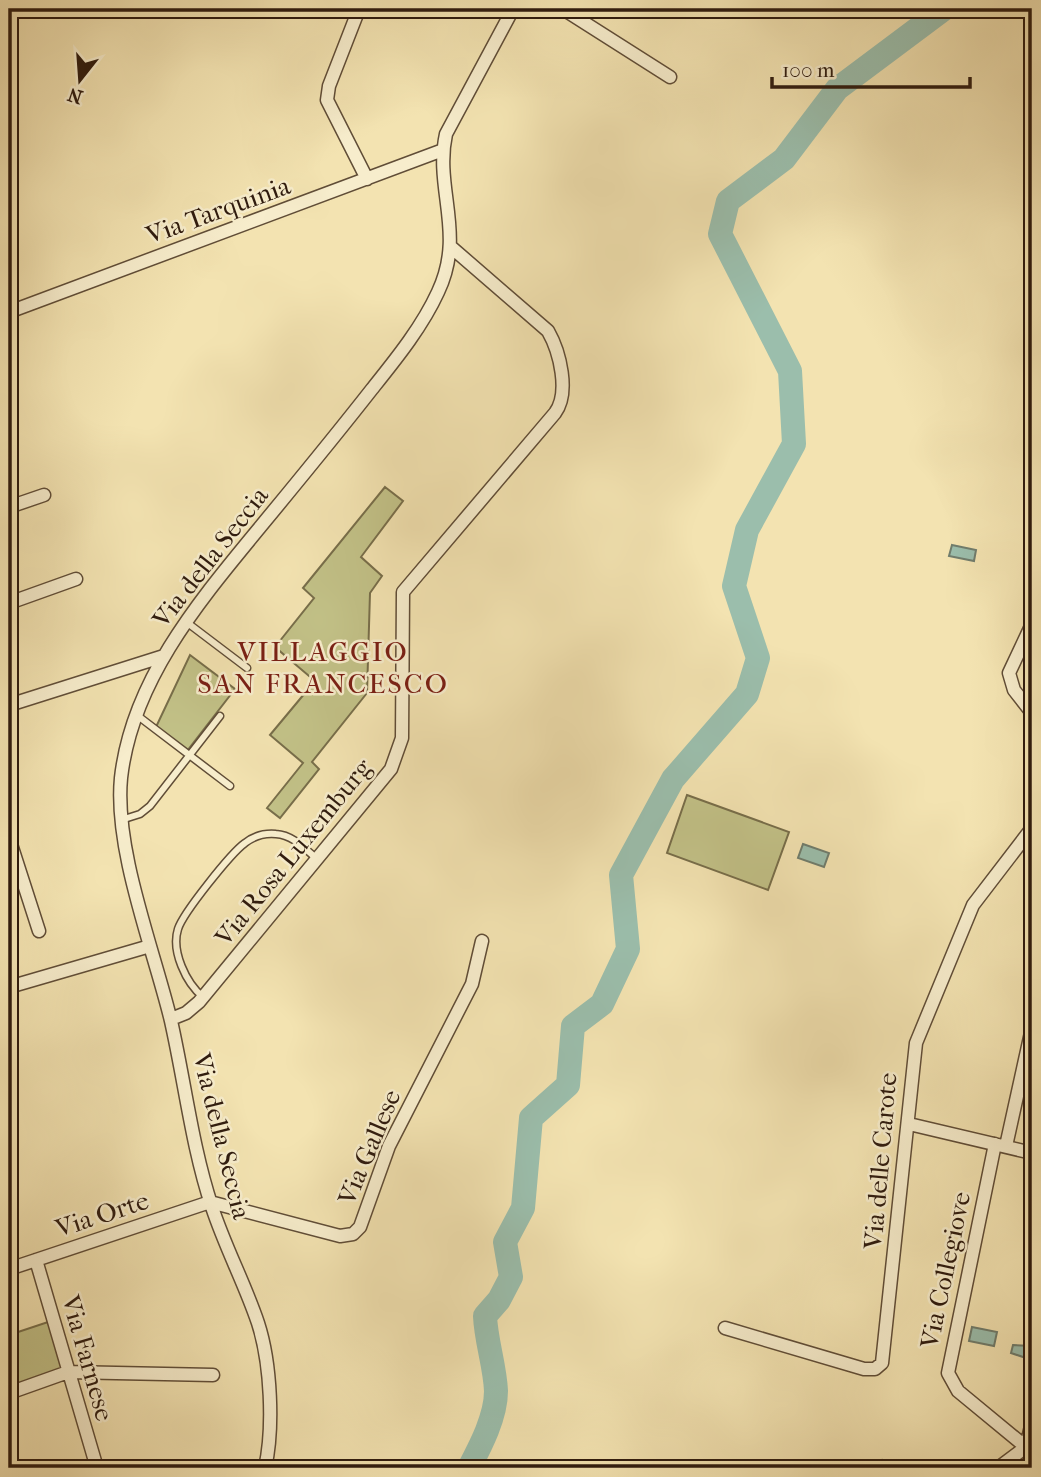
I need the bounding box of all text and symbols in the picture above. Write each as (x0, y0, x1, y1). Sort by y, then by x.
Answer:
north arrow (46, 46, 116, 116)
scale bar (772, 46, 969, 90)
text: 100 m (782, 58, 835, 82)
text: N (65, 83, 85, 108)
street label: Via Tarquinia (141, 170, 295, 251)
street label: Via della Seccia (145, 480, 276, 635)
district label: VILLAGGIO SAN FRANCESCO (197, 635, 449, 700)
street label: Via Rosa Luxemburg (208, 752, 379, 953)
street label: Via della Seccia (186, 1049, 257, 1223)
street label: Via delle Carote (857, 1071, 904, 1252)
street label: Via Gallese (331, 1085, 408, 1210)
street label: Via Orte (51, 1185, 153, 1244)
street label: Via Collegiove (914, 1189, 977, 1352)
street label: Via Farnese (55, 1291, 120, 1425)

